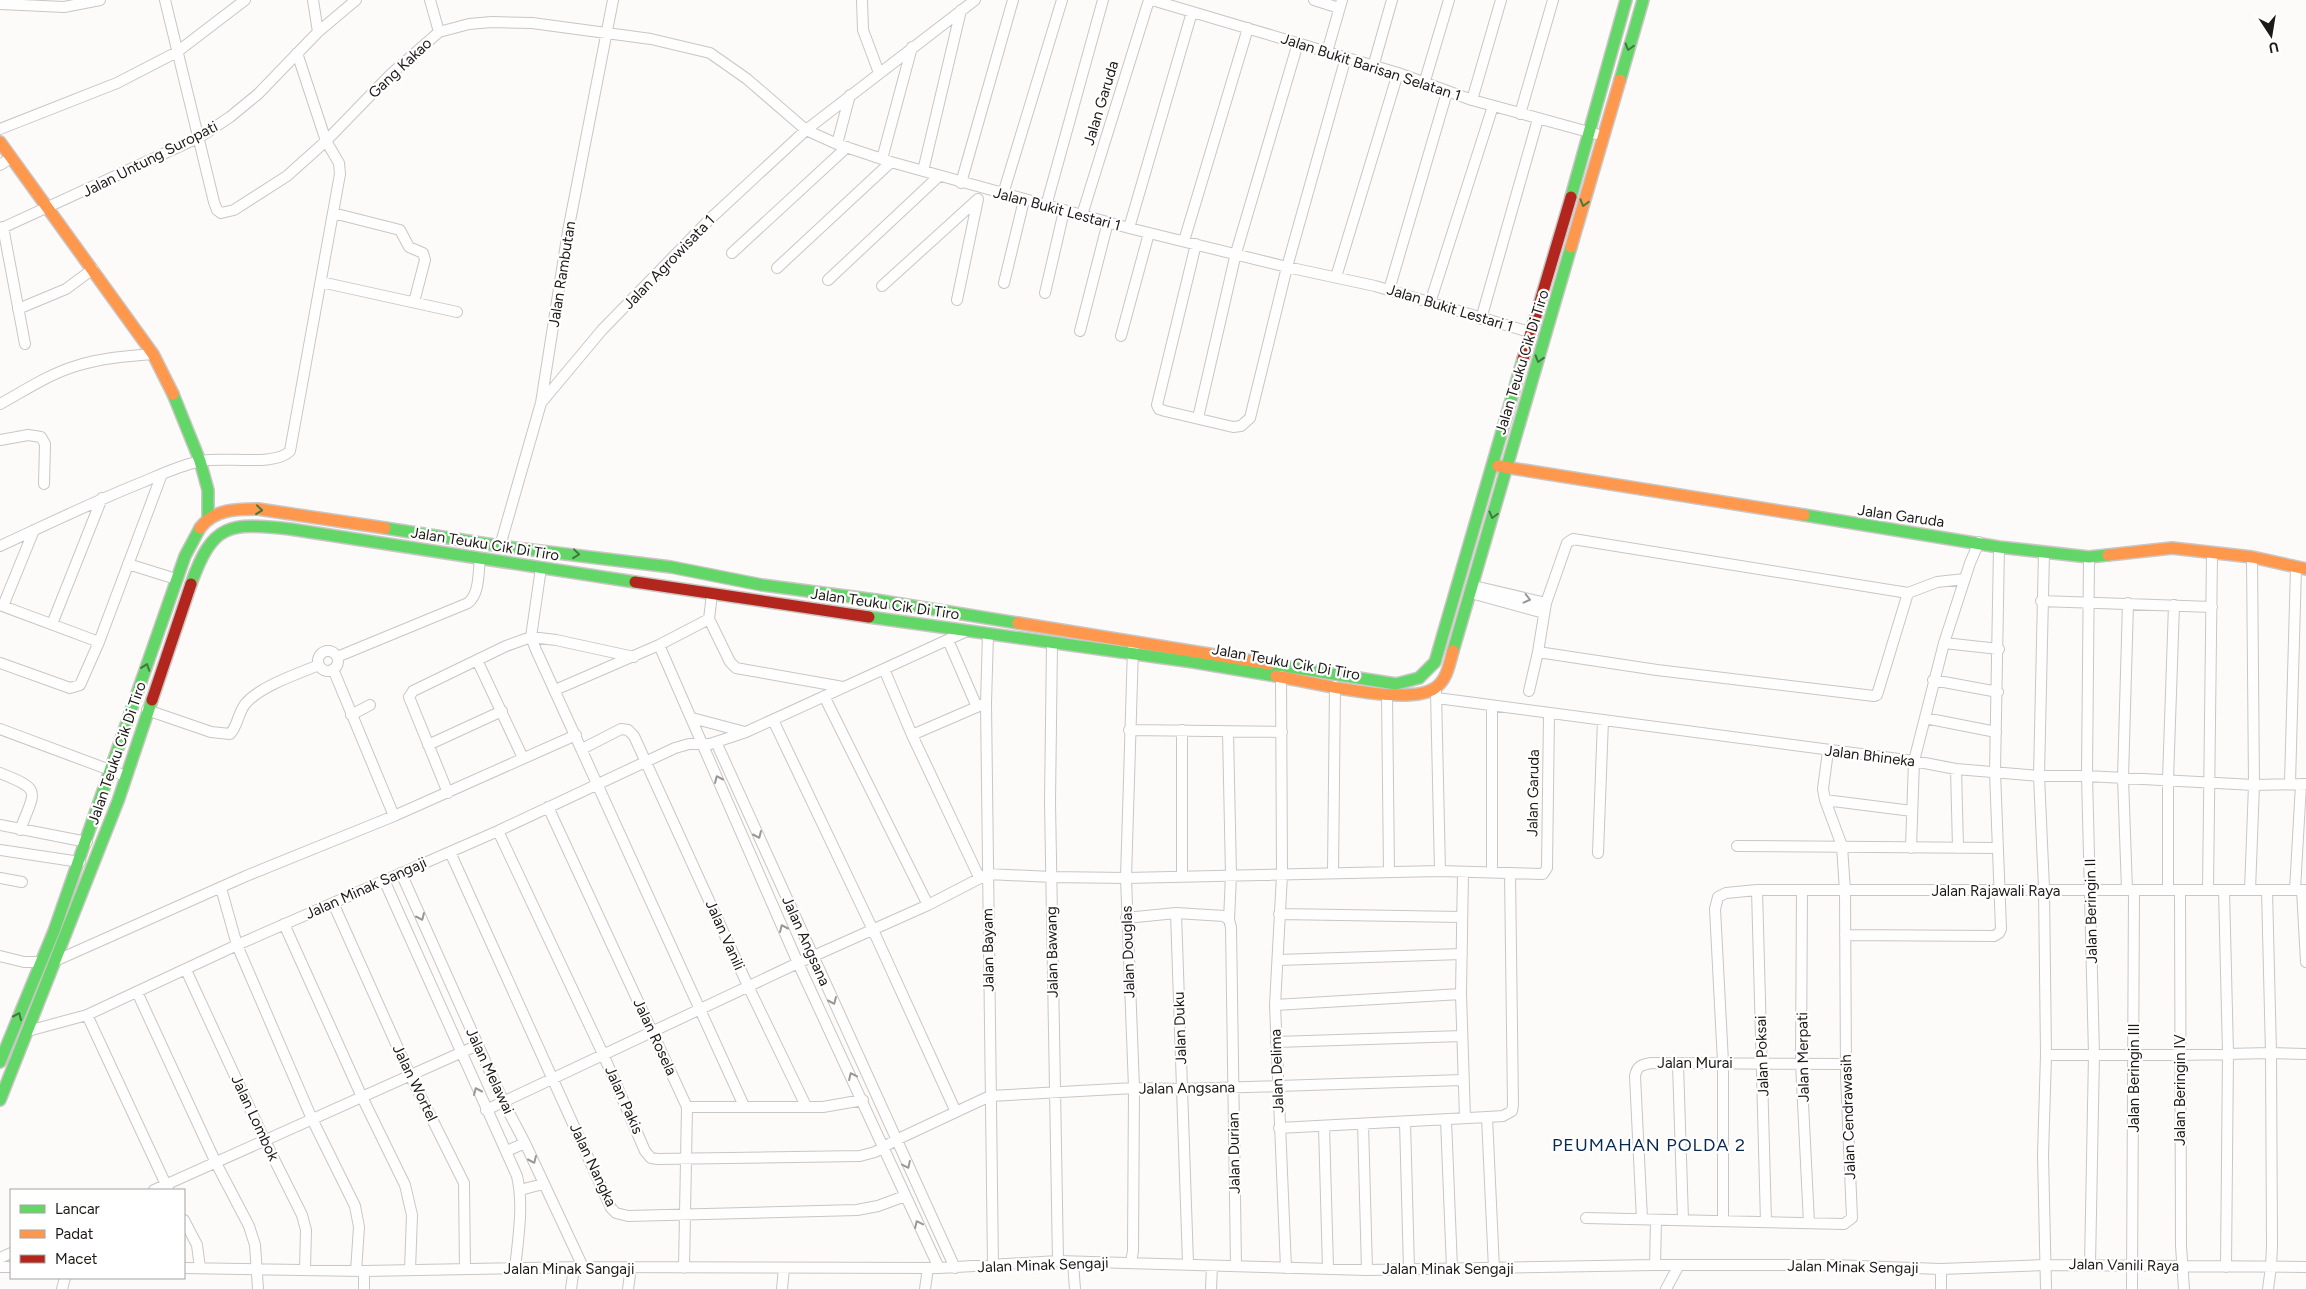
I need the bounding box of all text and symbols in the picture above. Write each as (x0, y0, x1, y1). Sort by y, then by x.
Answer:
north arrow (2246, 10, 2296, 60)
street label: Jalan Bukit Barisan Selatan 1 (1279, 29, 1463, 105)
street label: Gang Kakao (365, 34, 436, 102)
text: U (2267, 38, 2280, 57)
one-way arrow (1625, 42, 1635, 50)
street label: Jalan Garuda (1080, 59, 1122, 147)
street label: Jalan Untung Suropati (79, 117, 221, 201)
street label: Jalan Bukit Lestari 1 (992, 183, 1122, 235)
one-way arrow (1580, 199, 1590, 207)
street label: Jalan Agrowisata 1 (619, 211, 719, 313)
street label: Jalan Rambutan (545, 220, 579, 328)
street label: Jalan Bukit Lestari 1 (1385, 280, 1515, 336)
street label: Jalan Teuku Cik Di Tiro (1491, 287, 1553, 436)
one-way arrow (1534, 354, 1544, 363)
street label: Jalan Garuda (1857, 501, 1945, 531)
one-way arrow (255, 504, 263, 515)
one-way arrow (1488, 510, 1499, 519)
street label: Jalan Teuku Cik Di Tiro (410, 523, 561, 565)
one-way arrow (572, 548, 580, 559)
street label: Jalan Teuku Cik Di Tiro (809, 585, 961, 623)
one-way arrow (1522, 593, 1531, 604)
street label: Jalan Teuku Cik Di Tiro (1211, 640, 1362, 684)
one-way arrow (140, 663, 150, 672)
street label: Jalan Teuku Cik Di Tiro (84, 679, 150, 827)
street label: Jalan Bhineka (1824, 742, 1916, 770)
street label: Jalan Garuda (1523, 749, 1543, 837)
one-way arrow (714, 775, 725, 784)
one-way arrow (752, 830, 762, 839)
street label: Jalan Minak Sangaji (303, 853, 429, 923)
street label: Jalan Beringin II (2081, 858, 2101, 964)
street label: Jalan Rajawali Raya (1931, 882, 2061, 900)
street label: Jalan Angsana (778, 893, 834, 989)
street label: Jalan Vanili (702, 897, 748, 973)
street label: Jalan Douglas (1117, 905, 1139, 999)
street label: Jalan Bawang (1042, 906, 1062, 998)
street label: Jalan Bayam (978, 908, 998, 992)
one-way arrow (414, 912, 425, 921)
one-way arrow (779, 924, 790, 933)
street label: Jalan Duku (1170, 991, 1190, 1065)
street label: Jalan Rosela (629, 996, 681, 1078)
one-way arrow (826, 996, 837, 1005)
one-way arrow (11, 1012, 22, 1021)
street label: Jalan Merpati (1793, 1012, 1813, 1102)
street label: Jalan Poksai (1752, 1015, 1772, 1097)
street label: Jalan Beringin III (2125, 1023, 2143, 1133)
street label: Jalan Melawai (462, 1025, 518, 1117)
street label: Jalan Delima (1267, 1029, 1287, 1113)
street label: Jalan Beringin IV (2171, 1034, 2189, 1146)
street label: Jalan Wortel (389, 1042, 441, 1124)
street label: Jalan Murai (1657, 1054, 1733, 1072)
street label: Jalan Cendrawasih (1837, 1054, 1859, 1180)
street label: Jalan Pakis (601, 1063, 647, 1137)
street label: Jalan Lombok (227, 1072, 283, 1164)
one-way arrow (847, 1072, 858, 1081)
street label: Jalan Angsana (1139, 1078, 1235, 1098)
one-way arrow (473, 1087, 484, 1096)
street label: Jalan Durian (1224, 1112, 1244, 1194)
street label: Jalan Nangka (566, 1121, 620, 1209)
district label: PEUMAHAN POLDA 2 (1552, 1134, 1746, 1156)
one-way arrow (526, 1155, 537, 1164)
one-way arrow (901, 1160, 912, 1169)
legend (10, 1189, 185, 1279)
text: Lancar (55, 1200, 100, 1218)
one-way arrow (914, 1220, 925, 1229)
text: Padat (55, 1225, 94, 1243)
text: Macet (55, 1250, 98, 1268)
street label: Jalan Minak Sengaji (977, 1254, 1109, 1276)
street label: Jalan Vanili Raya (2069, 1255, 2179, 1275)
street label: Jalan Minak Sengaji (1787, 1257, 1919, 1277)
street label: Jalan Minak Sangaji (504, 1260, 634, 1278)
street label: Jalan Minak Sengaji (1382, 1260, 1514, 1278)

